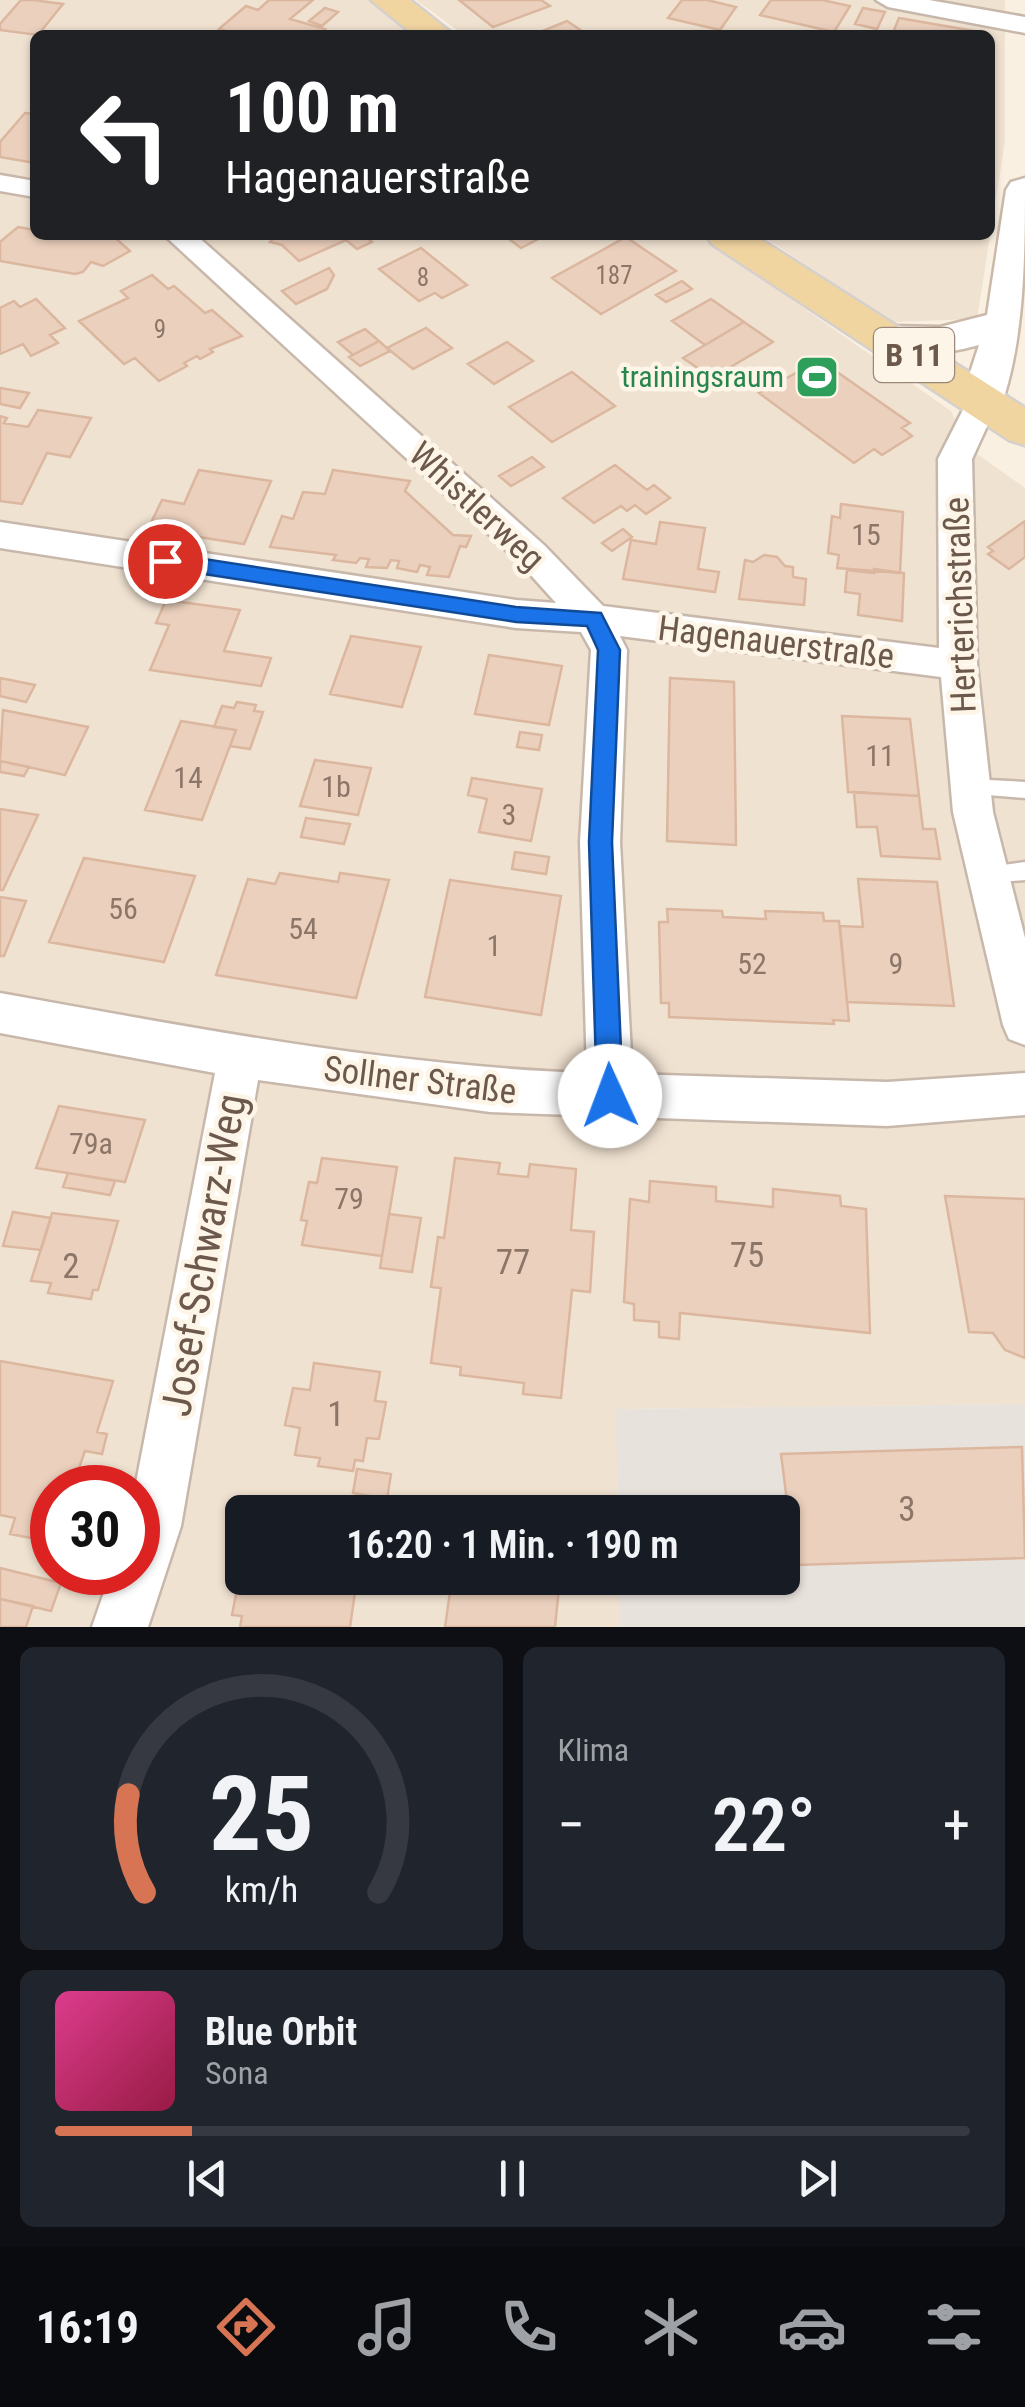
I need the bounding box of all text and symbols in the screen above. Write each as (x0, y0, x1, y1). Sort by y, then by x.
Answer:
text: 100 m (225, 67, 399, 149)
icon: left (60, 70, 190, 200)
text: Hagenauerstraße (225, 151, 530, 204)
house number: 187 (595, 261, 633, 290)
house number: 8 (417, 263, 429, 292)
house number: 9 (154, 315, 166, 344)
road number: B 11 (874, 328, 954, 382)
sports icon: trainingsraum (794, 354, 840, 400)
place label: trainingsraum (621, 359, 784, 394)
street label: Whistlerweg (401, 433, 553, 579)
street label: Herterichstraße (936, 496, 985, 714)
house number: 15 (851, 517, 881, 552)
pin (123, 519, 208, 604)
icon: arrive (138, 534, 193, 589)
street label: Hagenauerstraße (656, 608, 896, 677)
house number: 11 (865, 738, 895, 773)
house number: 14 (173, 760, 203, 795)
house number: 1b (321, 769, 351, 804)
house number: 3 (502, 797, 516, 832)
house number: 56 (108, 891, 138, 926)
house number: 54 (288, 911, 318, 946)
house number: 1 (487, 928, 501, 963)
house number: 52 (737, 946, 767, 981)
house number: 9 (889, 946, 903, 981)
position arrow (558, 1044, 662, 1148)
street label: Sollner Straße (321, 1048, 519, 1113)
street label: Josef-Schwarz-Weg (151, 1090, 256, 1420)
house number: 79a (69, 1126, 113, 1161)
house number: 79 (334, 1181, 364, 1216)
house number: 75 (730, 1235, 764, 1276)
house number: 77 (496, 1242, 530, 1283)
house number: 2 (62, 1246, 80, 1287)
house number: 1 (327, 1394, 345, 1435)
speed limit sign: 30 (30, 1465, 160, 1595)
house number: 3 (898, 1489, 916, 1530)
text: 16:20 · 1 Min. · 190 m (346, 1523, 679, 1567)
text: Klima (558, 1731, 629, 1769)
text: 25 (209, 1754, 314, 1875)
text: 22° (712, 1781, 816, 1869)
text: − (558, 1793, 585, 1857)
text: + (943, 1793, 970, 1857)
text: km/h (224, 1869, 298, 1911)
text: Blue Orbit (205, 2010, 357, 2054)
text: Sona (205, 2054, 268, 2092)
icon: previous (180, 2151, 235, 2206)
icon: pause (485, 2151, 540, 2206)
icon: next (790, 2151, 845, 2206)
icon: directions (211, 2292, 281, 2362)
icon: music (352, 2292, 422, 2362)
icon: phone (494, 2292, 564, 2362)
icon: climate (636, 2292, 706, 2362)
icon: car (777, 2292, 847, 2362)
icon: filters (919, 2292, 989, 2362)
text: 16:19 (36, 2301, 139, 2354)

